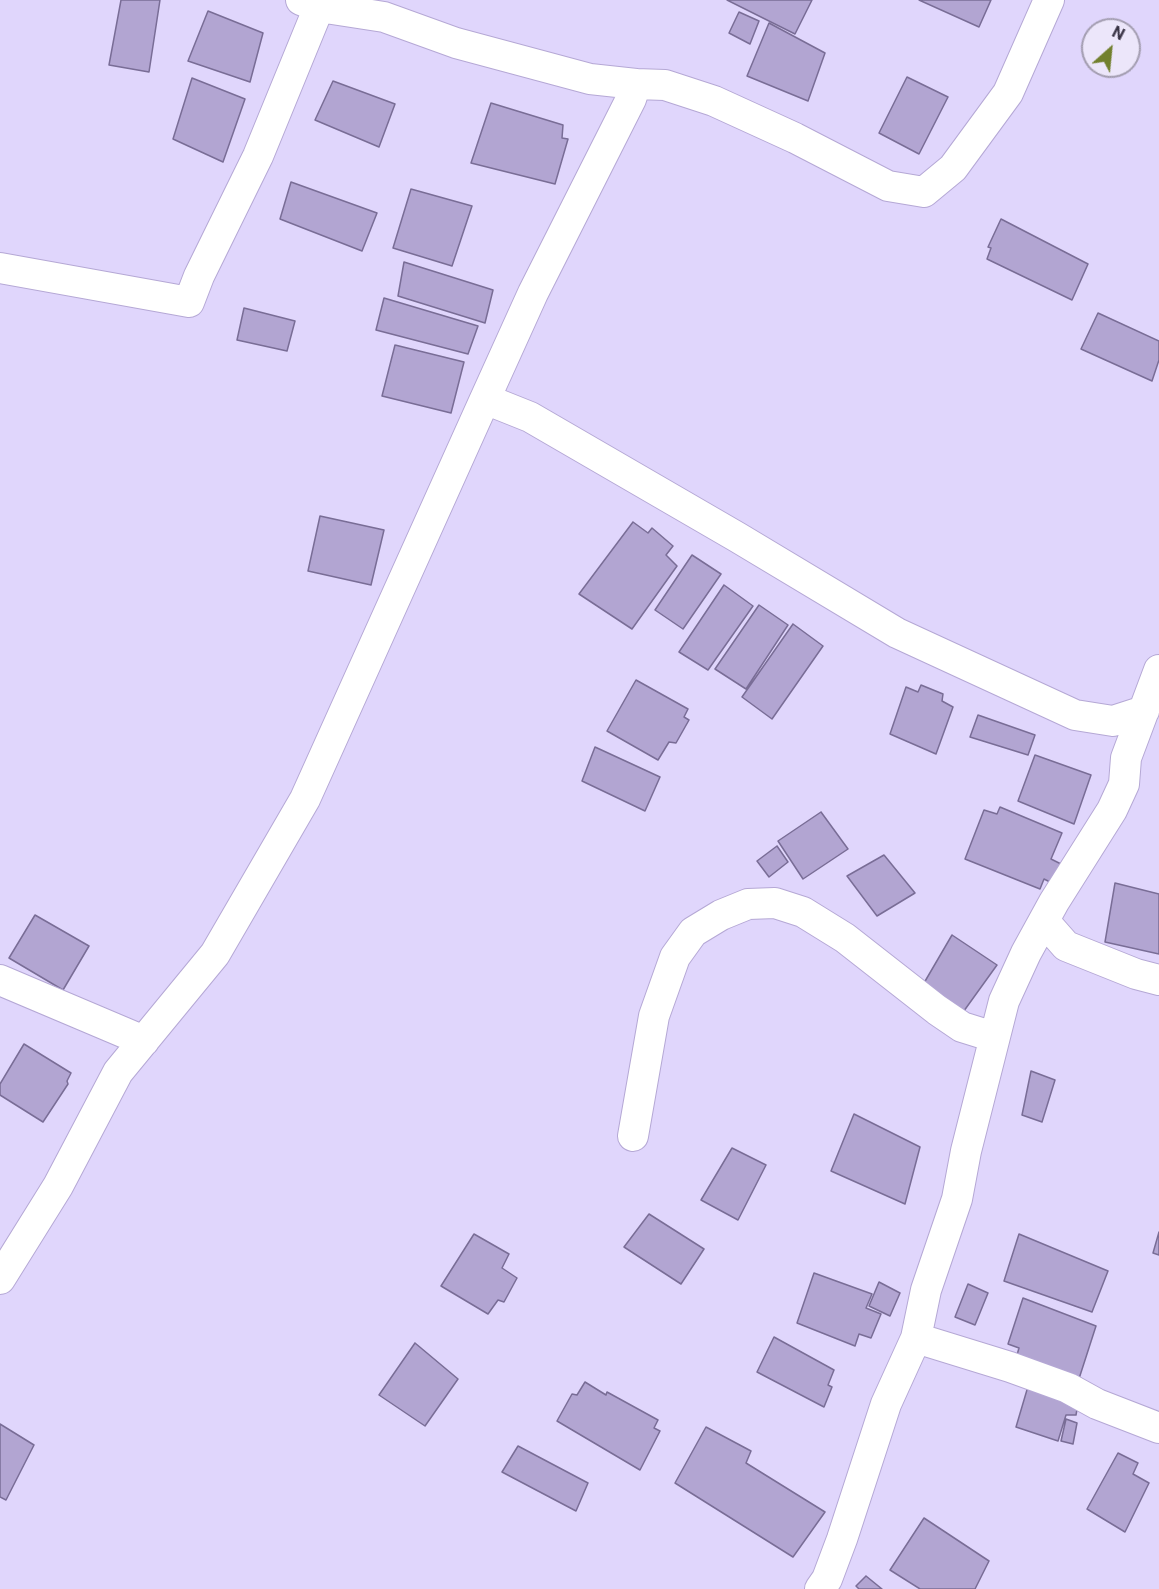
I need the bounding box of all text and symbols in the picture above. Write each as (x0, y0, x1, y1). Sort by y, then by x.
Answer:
north arrow (1081, 18, 1141, 78)
text: N (1109, 22, 1128, 44)

